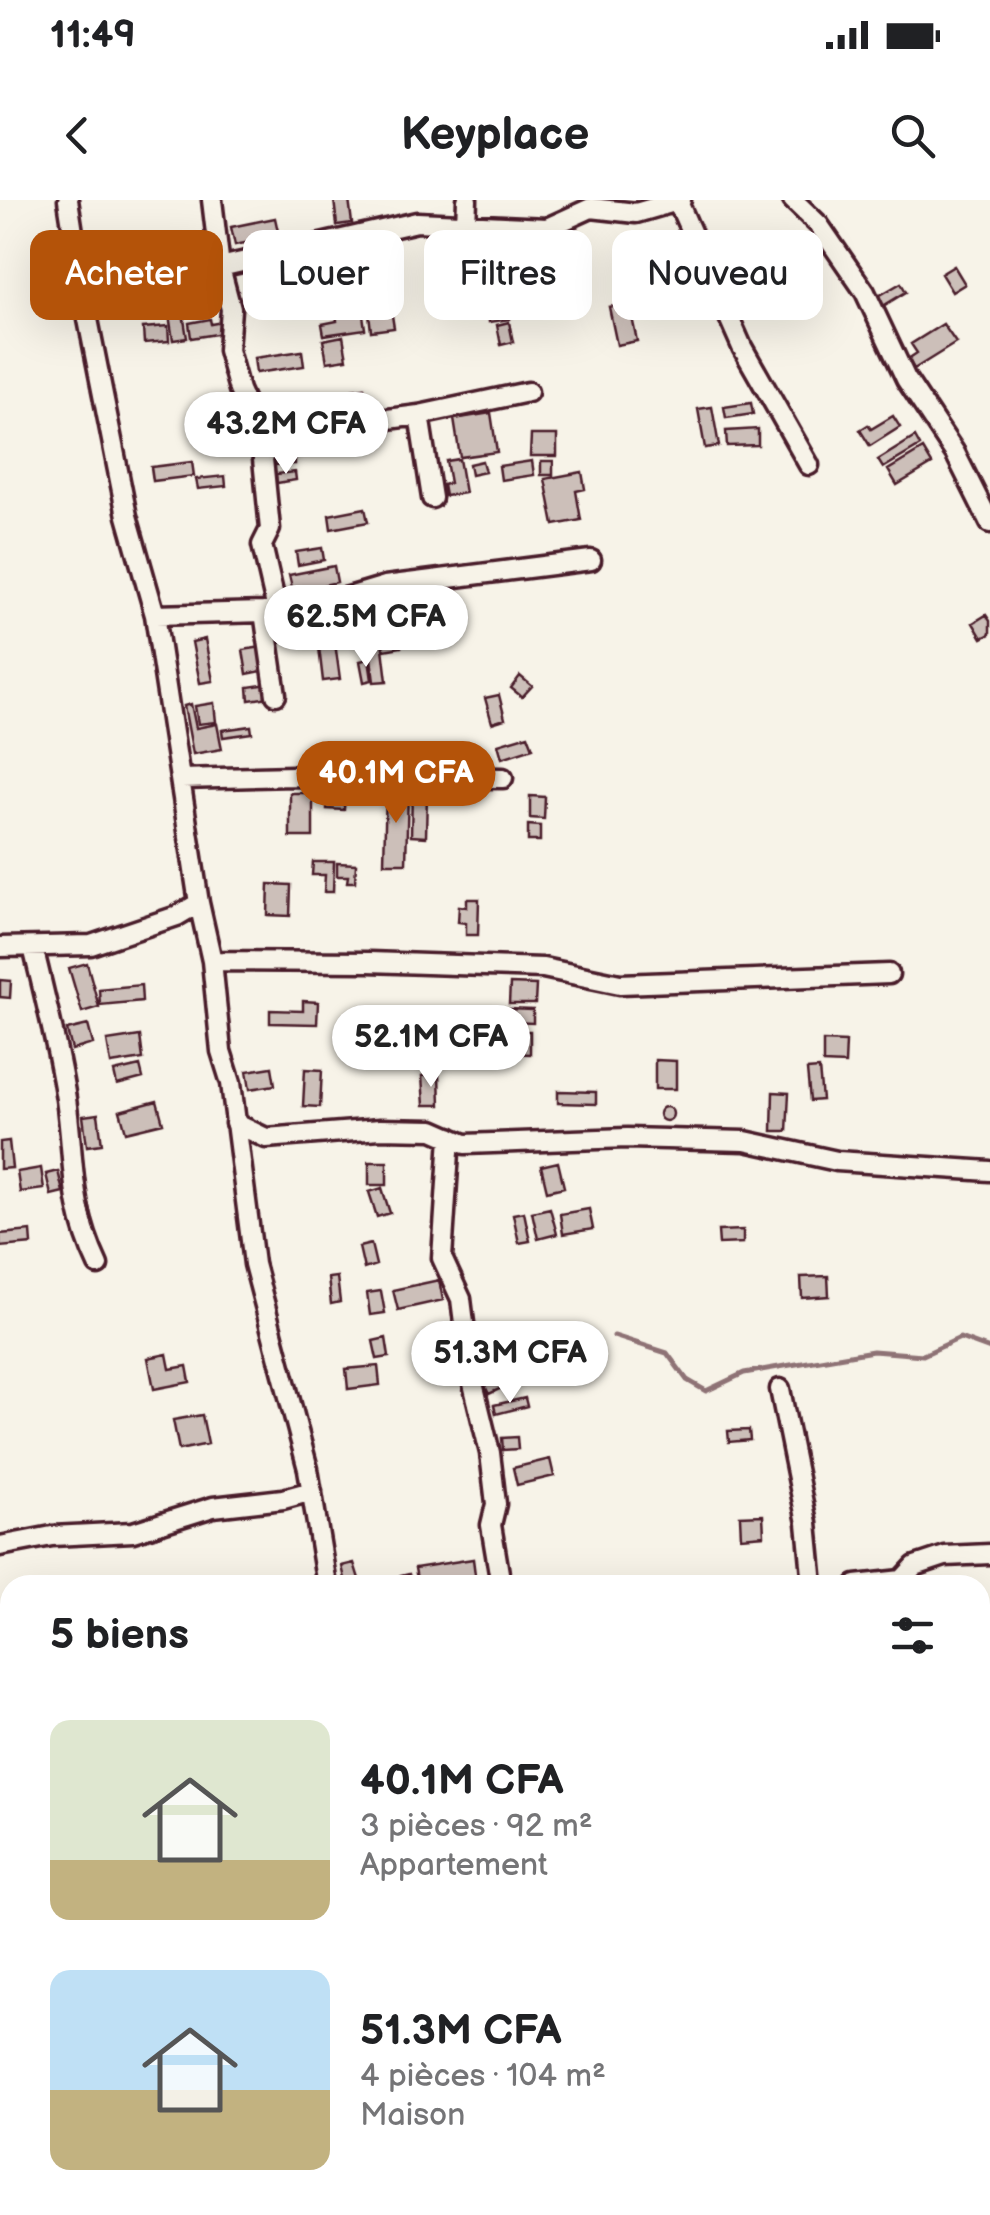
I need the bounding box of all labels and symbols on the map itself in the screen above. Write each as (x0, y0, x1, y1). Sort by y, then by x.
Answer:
pin: 43.2M CFA (172, 392, 400, 477)
pin: 62.5M CFA (252, 585, 480, 670)
pin: 40.1M CFA (282, 741, 510, 826)
pin: 52.1M CFA (317, 1005, 545, 1090)
pin: 51.3M CFA (396, 1321, 624, 1406)

